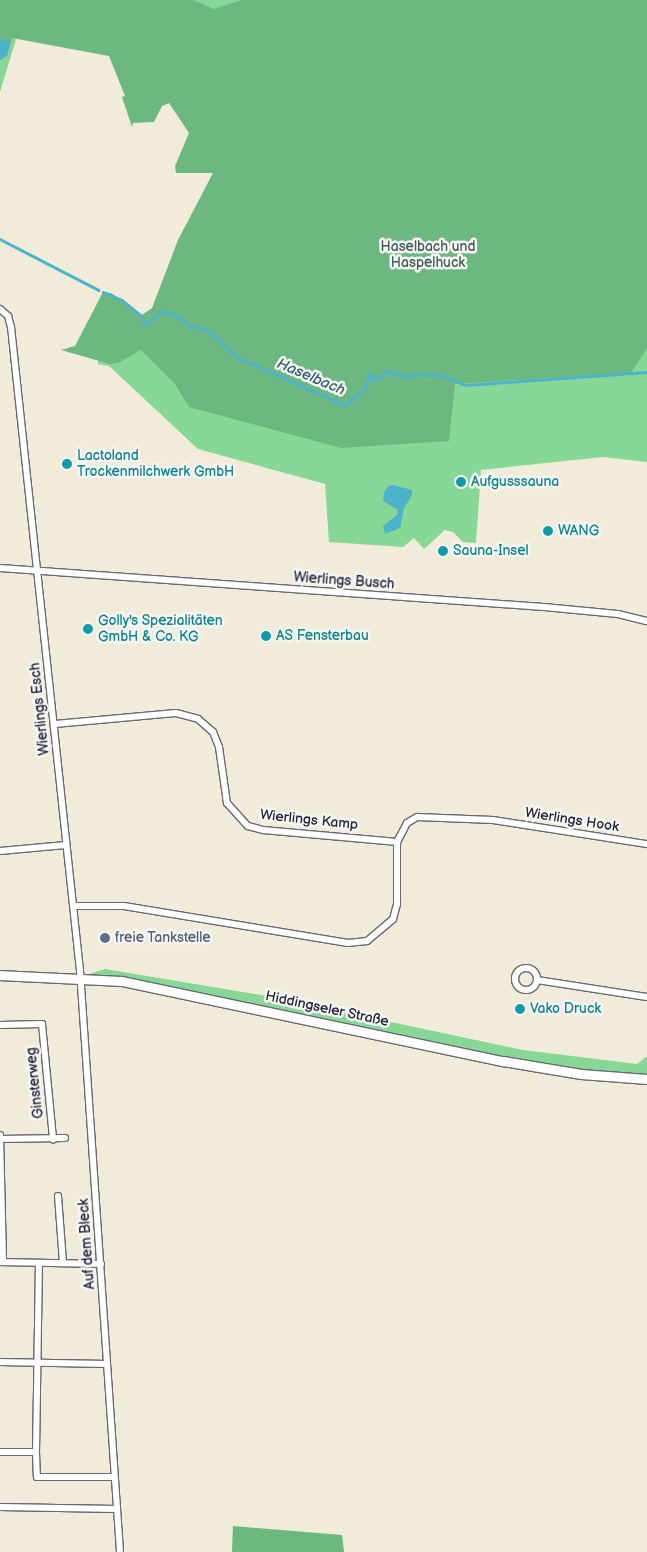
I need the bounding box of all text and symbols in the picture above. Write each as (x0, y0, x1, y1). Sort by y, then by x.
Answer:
park label: Haselbach und Haspelhuck (380, 239, 476, 272)
water label: Haselbach (274, 355, 348, 399)
place label: Lactoland Trockenmilchwerk GmbH (77, 448, 234, 481)
marker: Lactoland Trockenmilchwerk GmbH (61, 458, 73, 470)
place label: Aufgusssauna (471, 474, 559, 490)
marker: Aufgusssauna (455, 476, 467, 488)
place label: WANG (558, 523, 599, 539)
marker: WANG (542, 525, 554, 537)
place label: Sauna-Insel (453, 543, 529, 559)
marker: Sauna-Insel (437, 545, 449, 557)
street label: Wierlings Busch (293, 569, 395, 593)
place label: Golly's Spezialitäten GmbH & Co. KG (98, 613, 223, 646)
marker: Golly's Spezialitäten GmbH & Co. KG (82, 623, 94, 635)
place label: AS Fensterbau (276, 628, 369, 644)
marker: AS Fensterbau (260, 630, 272, 642)
street label: Wierlings Esch (27, 662, 53, 756)
street label: Wierlings Hook (524, 804, 620, 836)
street label: Wierlings Kamp (259, 807, 359, 833)
place label: freie Tankstelle (115, 930, 211, 946)
marker: freie Tankstelle (99, 932, 111, 944)
street label: Hiddingseler Straße (264, 988, 390, 1030)
place label: Vako Druck (530, 1001, 601, 1017)
marker: Vako Druck (514, 1003, 526, 1015)
street label: Ginsterweg (23, 1047, 47, 1119)
street label: Auf dem Bleck (75, 1198, 99, 1290)

